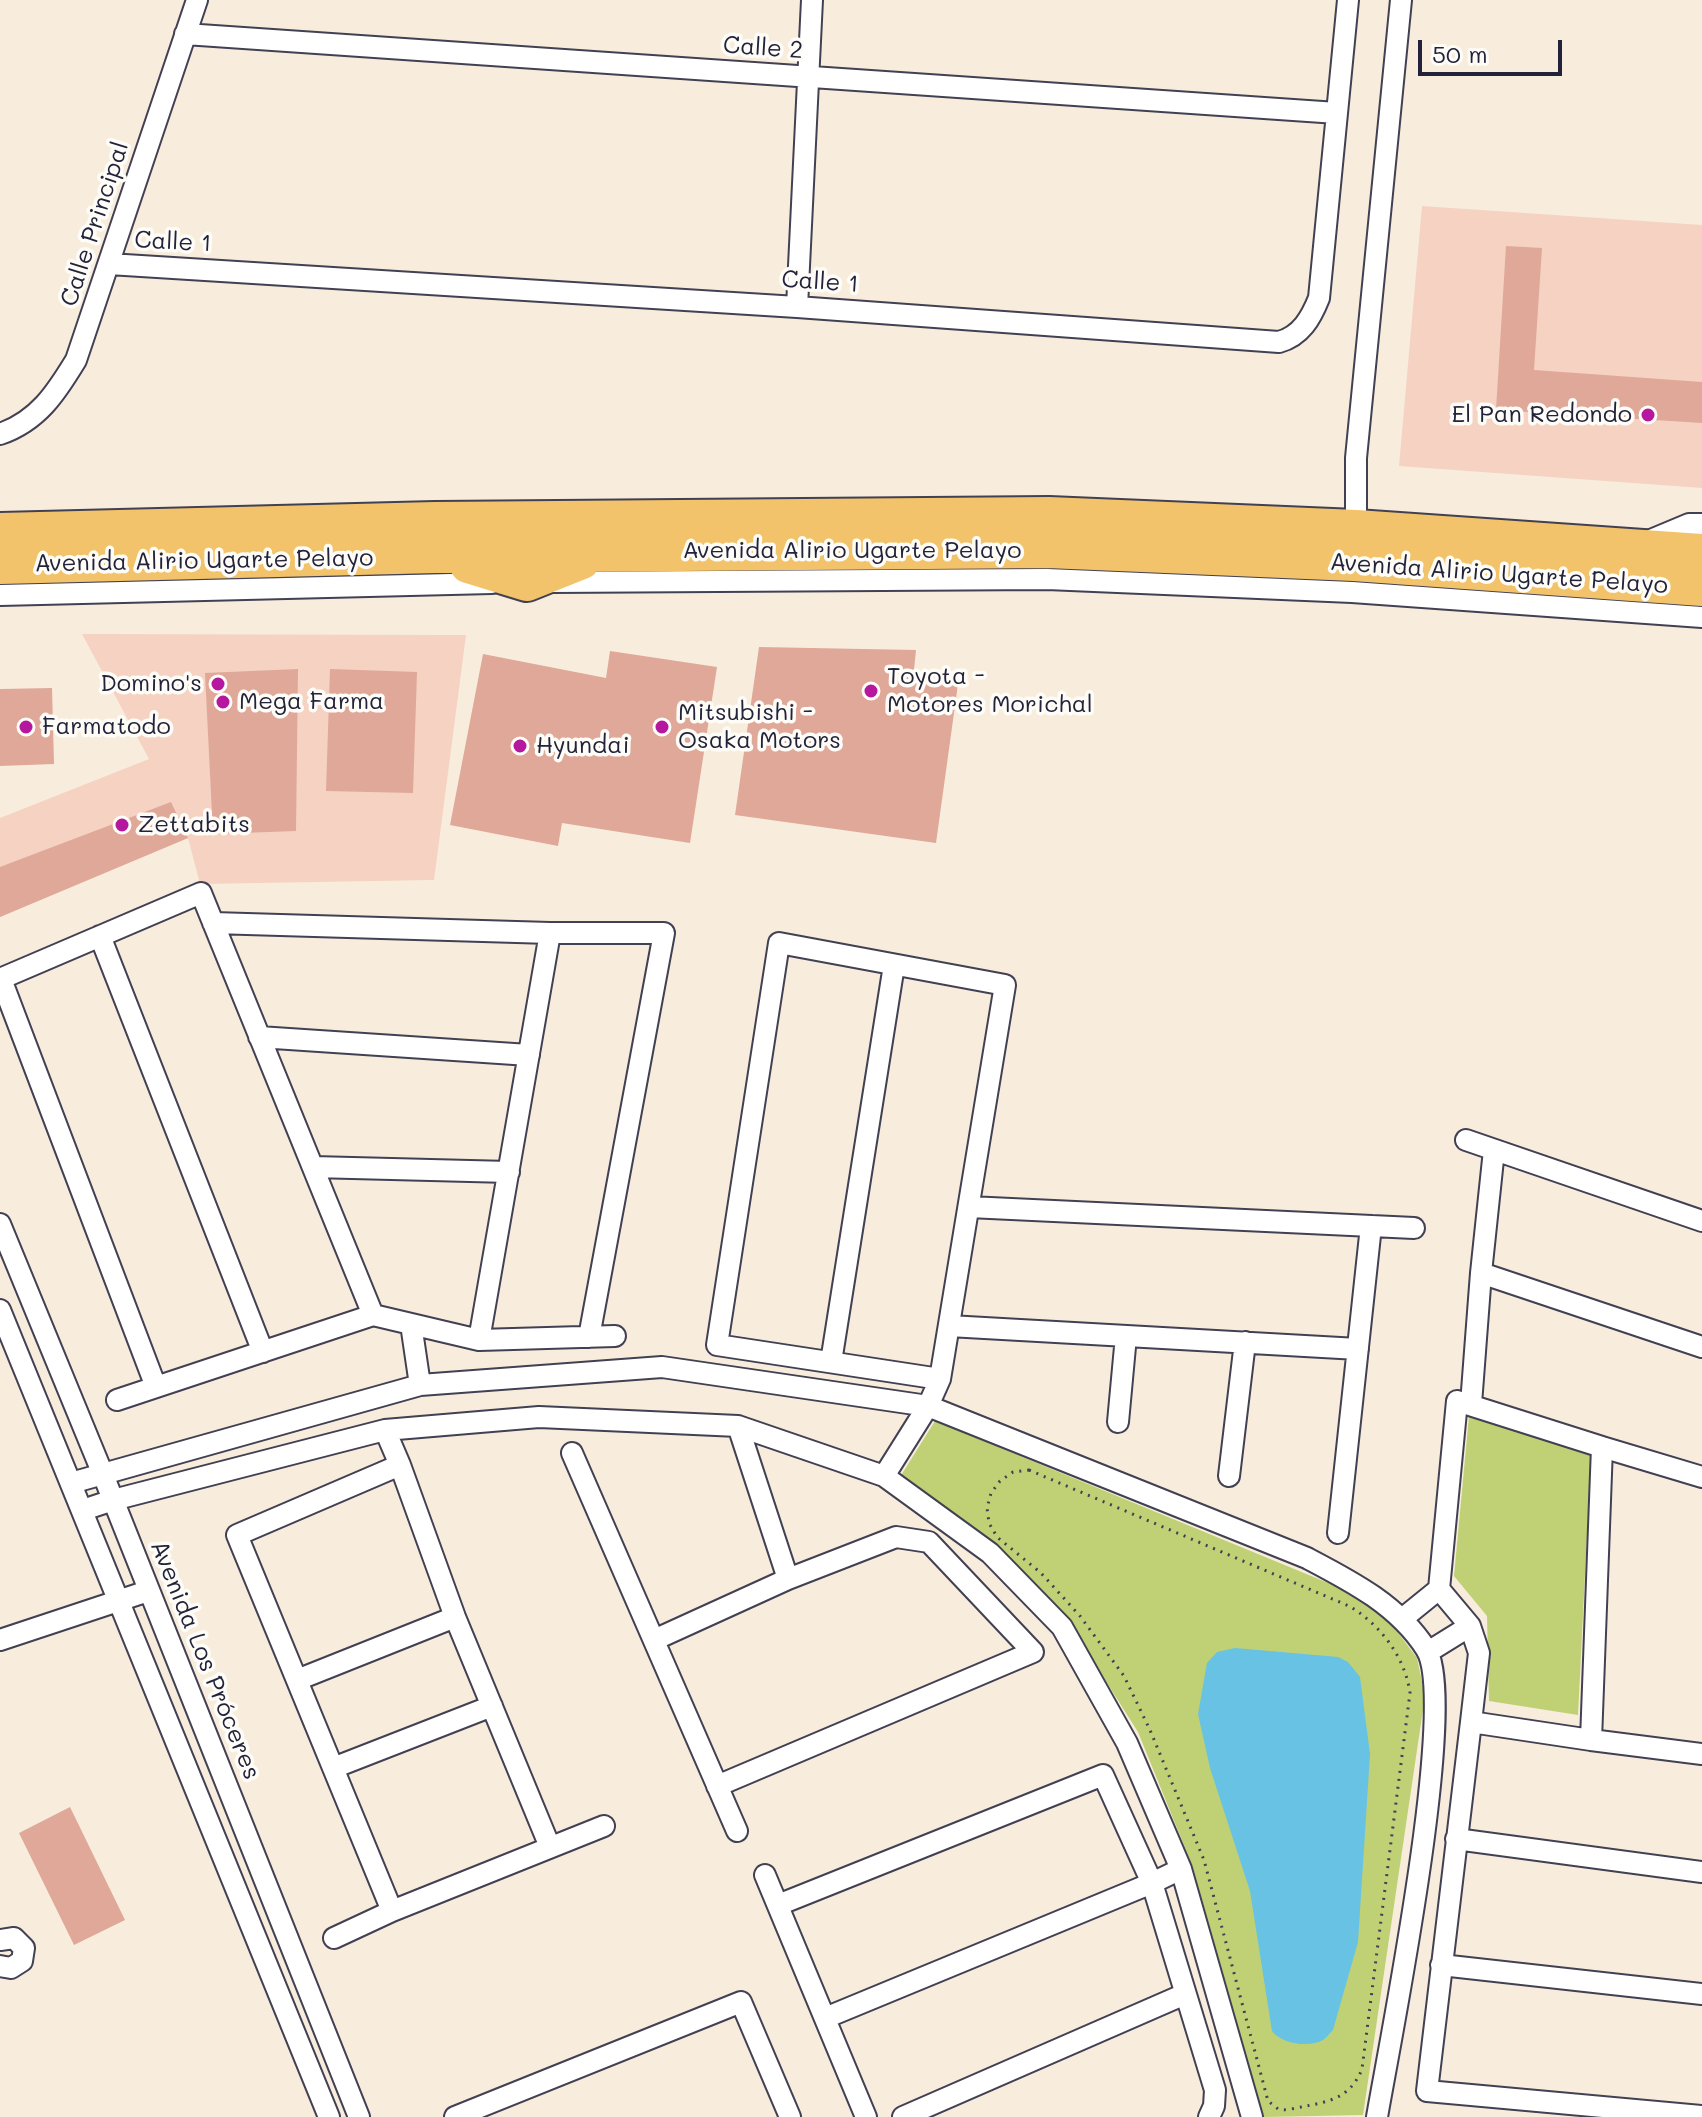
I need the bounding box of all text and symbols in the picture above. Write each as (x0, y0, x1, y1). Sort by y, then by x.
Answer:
scale bar (1422, 24, 1566, 74)
street label: Calle 2 (722, 31, 804, 65)
text: 50 m (1432, 38, 1488, 69)
street label: Calle Principal (55, 138, 135, 310)
street label: Calle 1 (134, 226, 212, 258)
street label: Calle 1 (780, 265, 860, 299)
place label: El Pan Redondo (1452, 401, 1632, 429)
marker: El Pan Redondo (1639, 406, 1657, 424)
street label: Avenida Alirio Ugarte Pelayo (683, 537, 1021, 565)
street label: Avenida Alirio Ugarte Pelayo (34, 544, 374, 578)
street label: Avenida Alirio Ugarte Pelayo (1329, 548, 1669, 600)
place label: Toyota - Motores Morichal (887, 663, 1093, 719)
place label: Domino's (100, 670, 202, 698)
marker: Domino's (209, 675, 227, 693)
marker: Toyota - Motores Morichal (862, 682, 880, 700)
place label: Mega Farma (239, 688, 384, 716)
marker: Mega Farma (214, 693, 232, 711)
place label: Mitsubishi - Osaka Motors (678, 699, 841, 755)
place label: Farmatodo (42, 713, 171, 741)
marker: Farmatodo (17, 718, 35, 736)
marker: Mitsubishi - Osaka Motors (653, 718, 671, 736)
place label: Hyundai (536, 732, 630, 760)
marker: Hyundai (511, 737, 529, 755)
place label: Zettabits (138, 811, 250, 839)
marker: Zettabits (113, 816, 131, 834)
street label: Avenida Los Próceres (144, 1536, 266, 1784)

